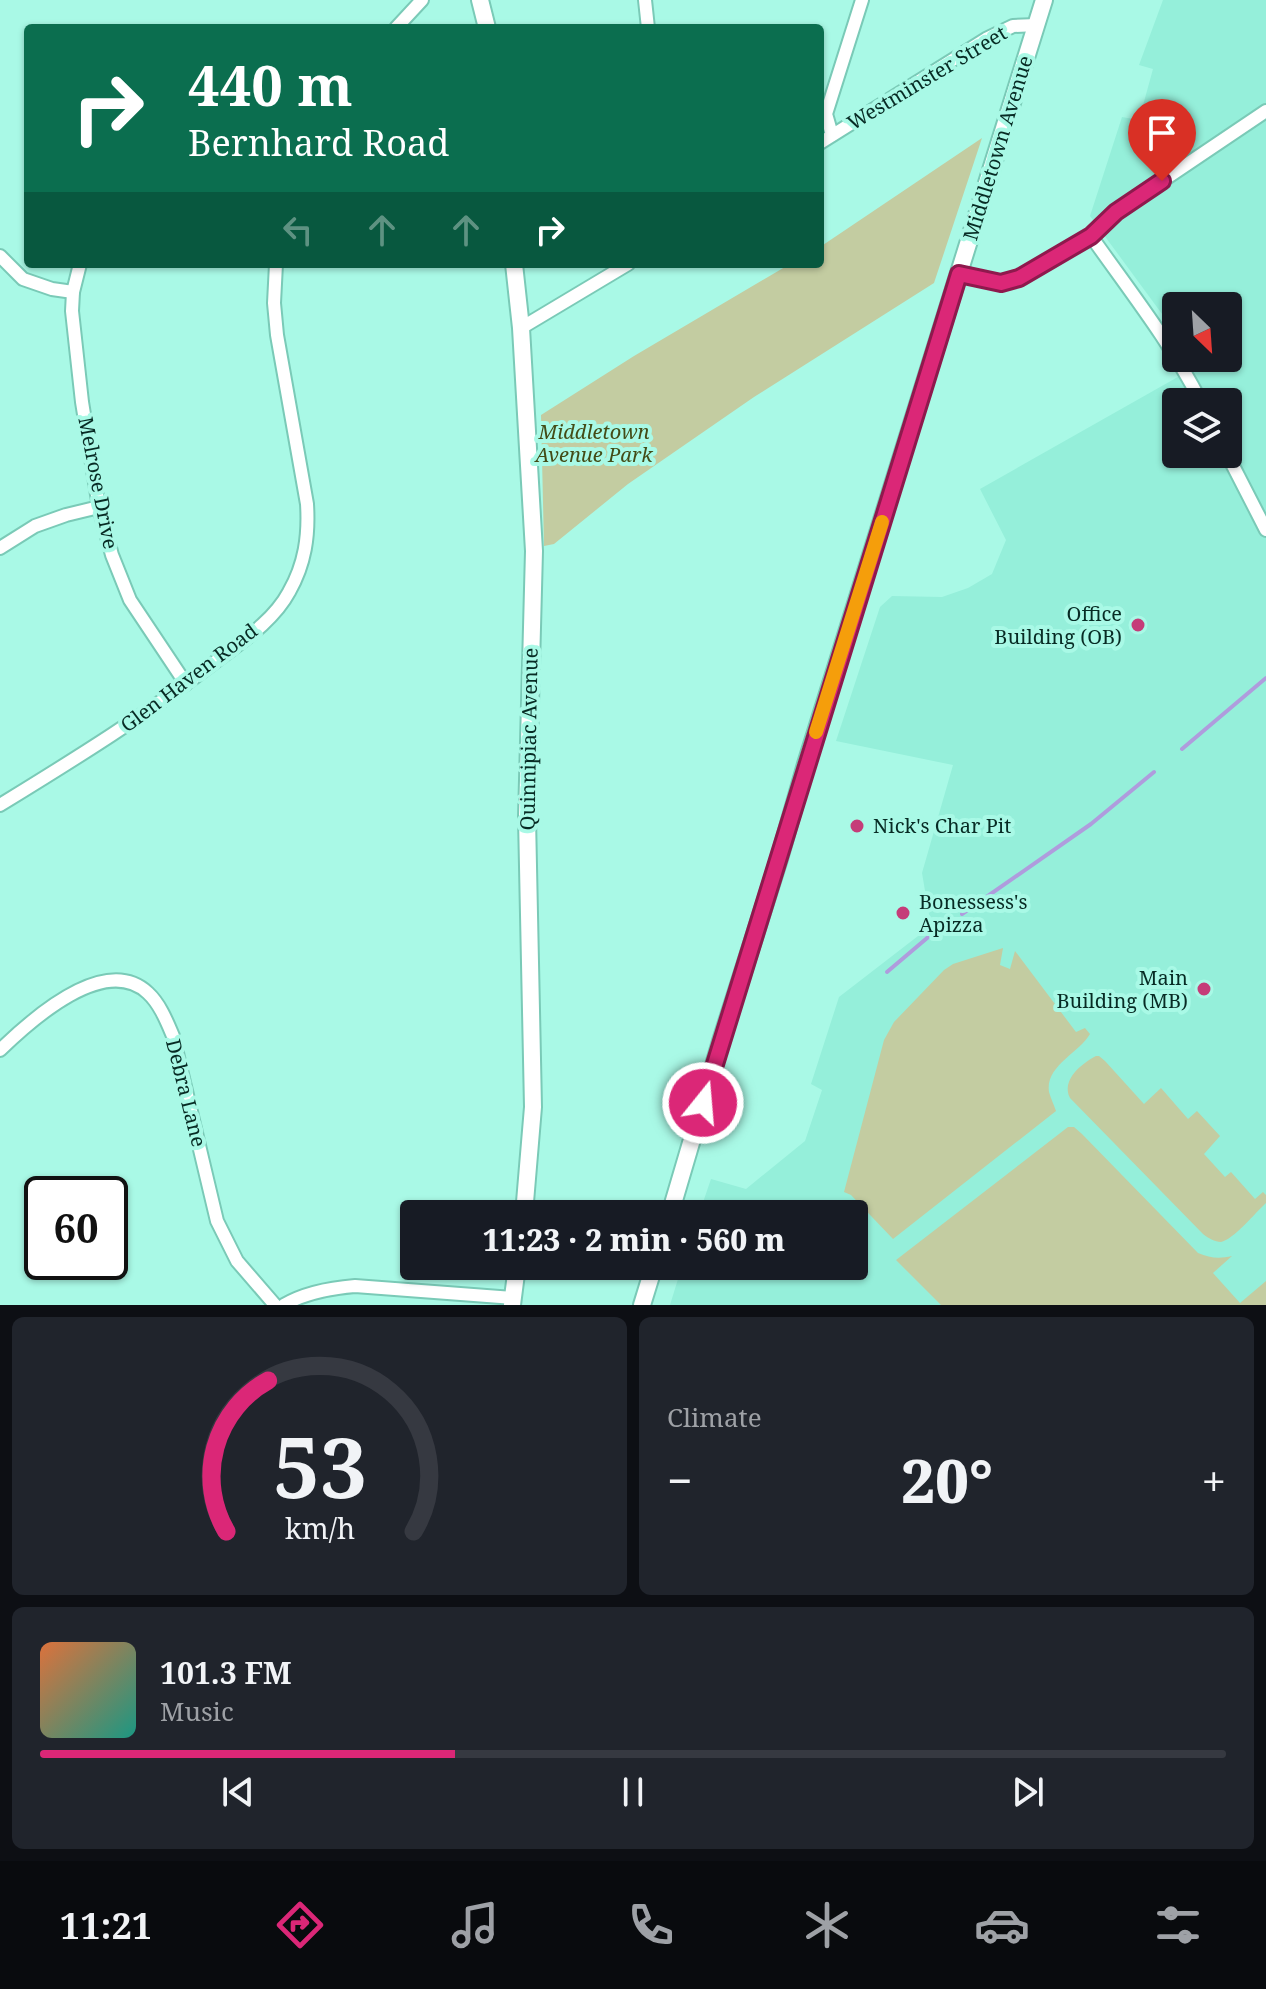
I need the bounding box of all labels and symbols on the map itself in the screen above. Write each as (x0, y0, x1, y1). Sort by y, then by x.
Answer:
street label: Westminster Street (842, 19, 1012, 136)
street label: Middletown Avenue (957, 52, 1039, 244)
pin (1128, 99, 1196, 181)
north arrow (1162, 292, 1242, 372)
street label: Melrose Drive (72, 414, 125, 551)
park label: Middletown Avenue Park (533, 418, 653, 468)
place label: Office Building (OB) (994, 600, 1122, 650)
marker: Office Building (OB) (1129, 616, 1147, 634)
street label: Glen Haven Road (115, 617, 263, 738)
street label: Quinnipiac Avenue (513, 647, 544, 831)
place label: Nick's Char Pit (873, 812, 1011, 839)
marker: Nick's Char Pit (848, 817, 866, 835)
place label: Bonessess's Apizza (919, 888, 1027, 938)
marker: Bonessess's Apizza (894, 904, 912, 922)
place label: Main Building (MB) (1056, 964, 1188, 1014)
marker: Main Building (MB) (1195, 980, 1213, 998)
street label: Debra Lane (160, 1036, 213, 1150)
position arrow (661, 1061, 745, 1145)
speed limit sign: 60 (24, 1176, 128, 1280)

